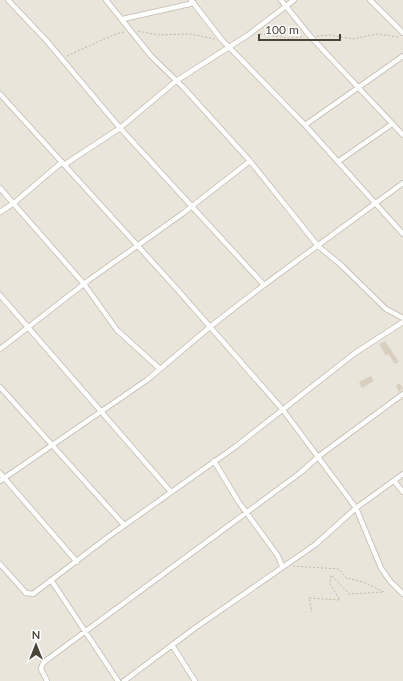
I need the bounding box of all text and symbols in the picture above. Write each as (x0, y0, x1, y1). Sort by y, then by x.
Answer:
scale bar (259, 16, 340, 42)
text: 100 m (265, 22, 299, 37)
north arrow (16, 625, 56, 665)
text: N (32, 628, 40, 641)

